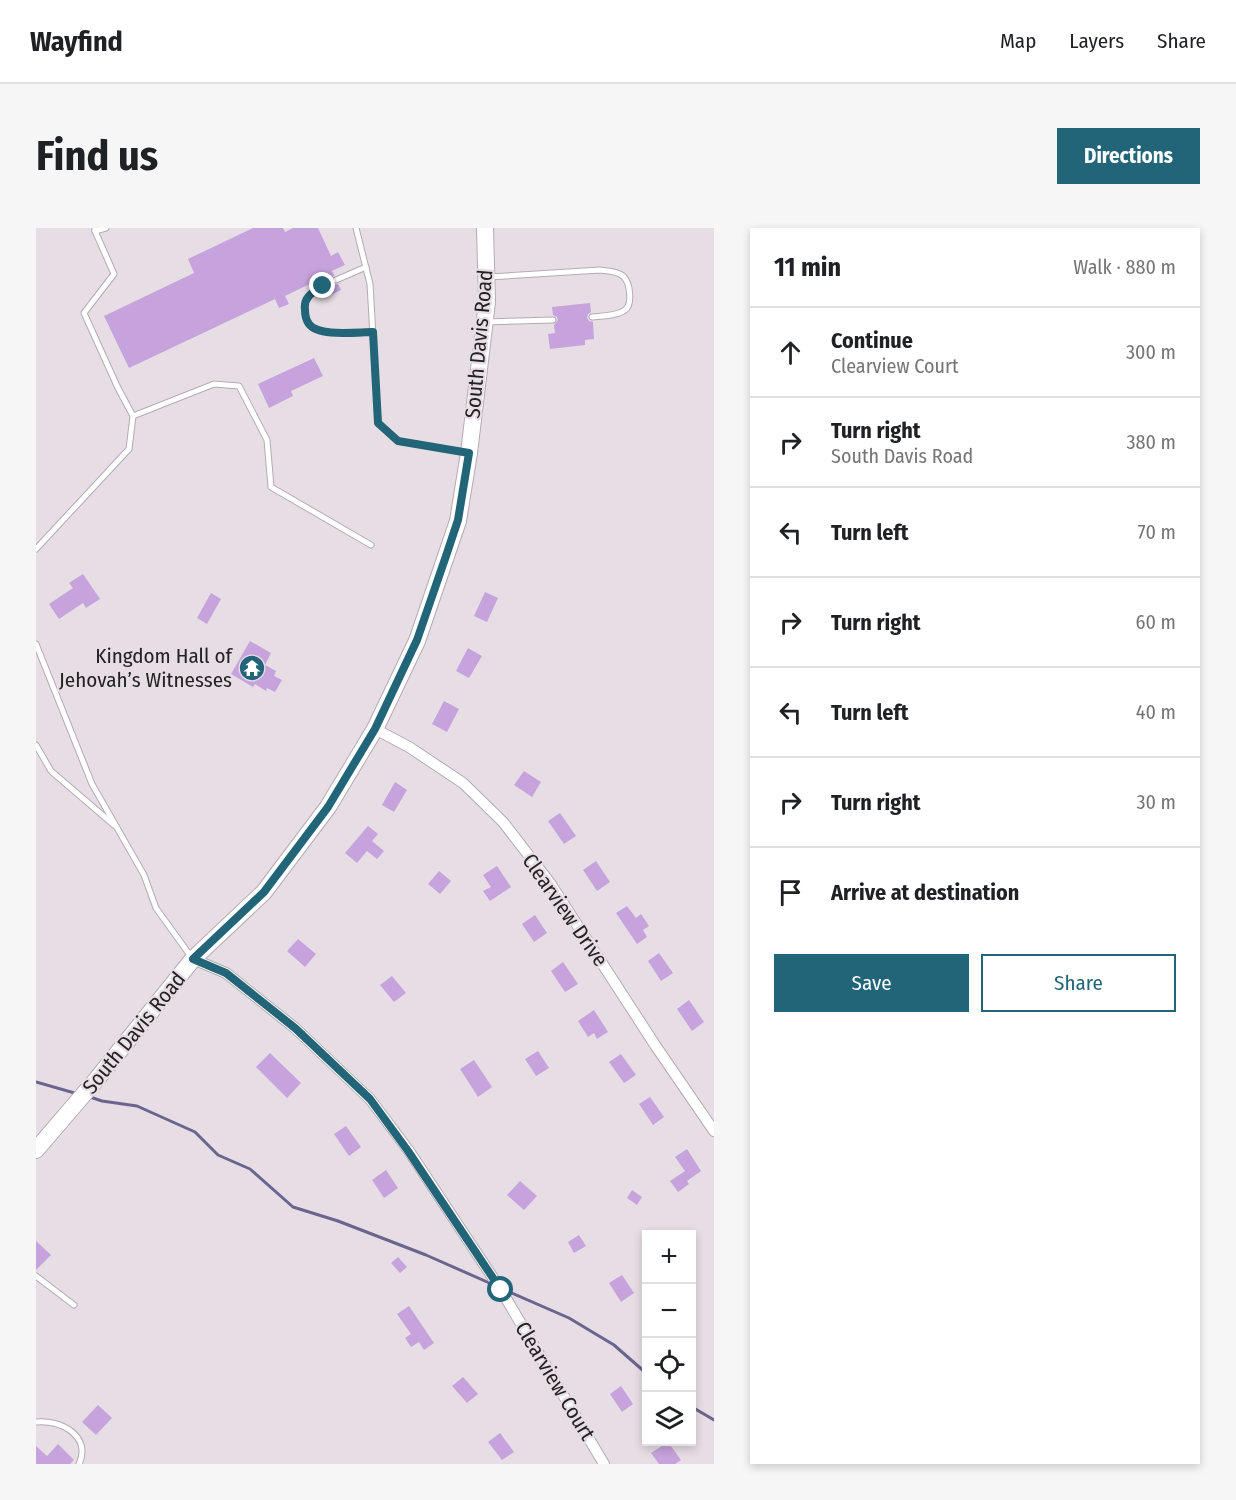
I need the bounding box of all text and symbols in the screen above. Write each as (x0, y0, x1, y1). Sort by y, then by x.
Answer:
text: Wayfind (30, 25, 123, 58)
text: Map (1000, 28, 1036, 54)
text: Layers (1069, 28, 1124, 54)
text: Share (1157, 28, 1206, 54)
button: Directions (1057, 128, 1200, 184)
text: Find us (36, 131, 158, 181)
text: 11 min (774, 252, 841, 283)
text: Walk · 880 m (1073, 255, 1176, 279)
street label: South Davis Road (460, 268, 498, 420)
route end (309, 272, 335, 298)
text: Continue (831, 327, 913, 354)
icon: ahead (774, 336, 807, 369)
text: 300 m (1126, 340, 1176, 364)
text: Clearview Court (831, 354, 959, 378)
text: Turn right (831, 417, 920, 444)
icon: right (774, 426, 807, 459)
text: 380 m (1126, 430, 1176, 454)
text: South Davis Road (831, 444, 973, 468)
icon: left (774, 516, 807, 549)
text: Turn left (831, 519, 909, 546)
text: 70 m (1138, 520, 1176, 544)
icon: right (774, 606, 807, 639)
text: Turn right (831, 609, 920, 636)
text: 60 m (1136, 610, 1176, 634)
place label: Kingdom Hall of Jehovah’s Witnesses (59, 643, 234, 693)
temple icon: Kingdom Hall of Jehovah’s Witnesses (237, 653, 267, 683)
icon: left (774, 696, 807, 729)
text: Turn left (831, 699, 909, 726)
text: 40 m (1136, 700, 1176, 724)
icon: right (774, 786, 807, 819)
text: Turn right (831, 789, 920, 816)
text: 30 m (1136, 790, 1176, 814)
street label: Clearview Drive (517, 849, 613, 971)
icon: arrive (774, 876, 807, 909)
text: Arrive at destination (831, 879, 1019, 906)
button: Save (774, 954, 969, 1012)
button: Share (981, 954, 1176, 1012)
street label: South Davis Road (77, 967, 191, 1099)
map controls (642, 1230, 696, 1446)
button: + (642, 1230, 696, 1284)
route start (487, 1276, 513, 1302)
button: − (642, 1284, 696, 1338)
street label: Clearview Court (509, 1317, 601, 1445)
button: locate (642, 1338, 696, 1392)
button: layers (642, 1392, 696, 1446)

